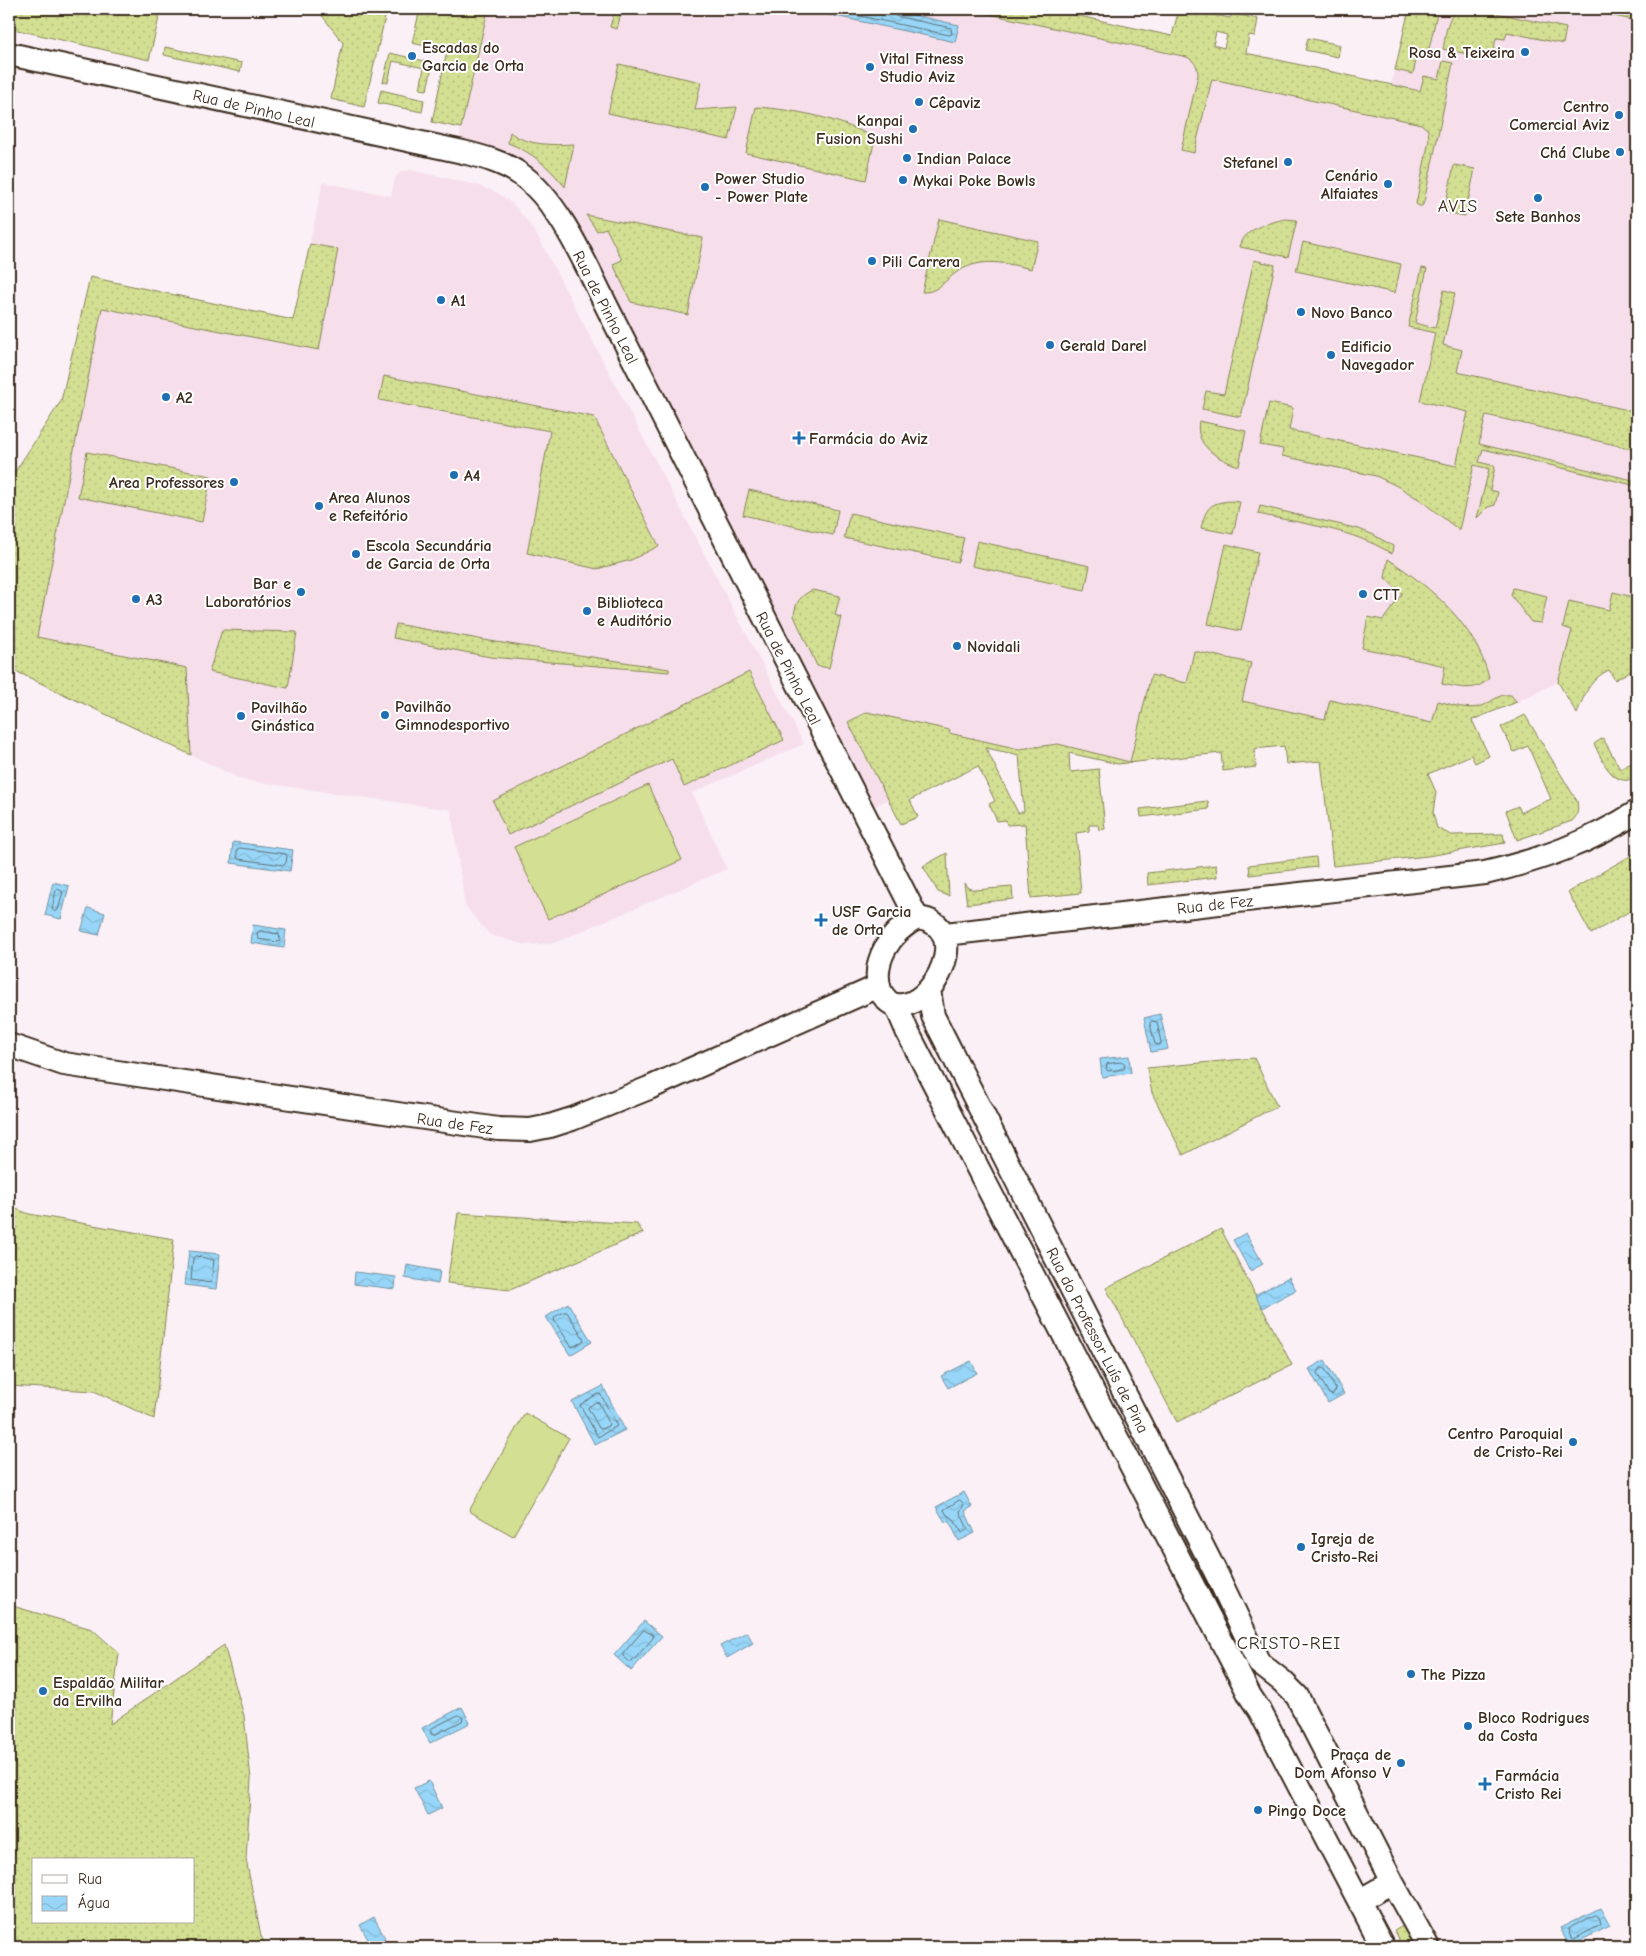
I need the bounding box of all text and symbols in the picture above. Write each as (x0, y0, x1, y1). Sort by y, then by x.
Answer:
place label: Escadas do Garcia de Orta (422, 39, 524, 75)
place label: Rosa & Teixeira (1409, 44, 1515, 62)
marker: Rosa & Teixeira (1519, 46, 1531, 58)
marker: Escadas do Garcia de Orta (406, 50, 418, 62)
place label: Vital Fitness Studio Aviz (880, 50, 964, 86)
marker: Vital Fitness Studio Aviz (864, 61, 876, 73)
street label: Rua de Pinho Leal (191, 86, 316, 132)
place label: Cêpaviz (929, 94, 981, 112)
marker: Cêpaviz (913, 96, 925, 108)
place label: Centro Comercial Aviz (1509, 98, 1609, 134)
marker: Centro Comercial Aviz (1613, 109, 1625, 121)
place label: Kanpai Fusion Sushi (816, 112, 903, 148)
marker: Kanpai Fusion Sushi (907, 123, 919, 135)
place label: Chá Clube (1540, 144, 1610, 162)
marker: Chá Clube (1614, 146, 1626, 158)
place label: Indian Palace (917, 150, 1011, 168)
marker: Indian Palace (901, 152, 913, 164)
place label: Stefanel (1223, 154, 1278, 172)
marker: Stefanel (1282, 156, 1294, 168)
place label: Cenário Alfaiates (1321, 167, 1378, 203)
place label: Power Studio - Power Plate (715, 170, 808, 206)
place label: Mykai Poke Bowls (913, 172, 1035, 190)
marker: Mykai Poke Bowls (897, 174, 909, 186)
marker: Cenário Alfaiates (1382, 178, 1394, 190)
marker: Power Studio - Power Plate (699, 181, 711, 193)
marker: Sete Banhos (1532, 192, 1544, 204)
district label: AVIS (1438, 196, 1478, 217)
place label: Sete Banhos (1495, 208, 1581, 226)
street label: Rua de Pinho Leal (569, 248, 641, 367)
place label: Pili Carrera (882, 253, 960, 271)
marker: Pili Carrera (866, 255, 878, 267)
place label: A1 (451, 292, 466, 310)
marker: A1 (435, 294, 447, 306)
place label: Novo Banco (1311, 304, 1393, 322)
marker: Novo Banco (1295, 306, 1307, 318)
place label: Gerald Darel (1060, 337, 1147, 355)
place label: Edificio Navegador (1341, 338, 1414, 374)
marker: Gerald Darel (1044, 339, 1056, 351)
marker: Edificio Navegador (1325, 349, 1337, 361)
place label: A2 (176, 389, 193, 407)
marker: A2 (160, 391, 172, 403)
place label: Farmácia do Aviz (809, 430, 928, 448)
marker: Farmácia do Aviz (793, 432, 805, 444)
place label: A4 (464, 467, 480, 485)
marker: A4 (448, 469, 460, 481)
place label: Area Professores (109, 474, 224, 492)
marker: Area Professores (228, 476, 240, 488)
place label: Area Alunos e Refeitório (329, 489, 410, 525)
marker: Area Alunos e Refeitório (313, 500, 325, 512)
place label: Escola Secundária de Garcia de Orta (366, 537, 492, 573)
marker: Escola Secundária de Garcia de Orta (350, 548, 362, 560)
place label: Bar e Laboratórios (205, 575, 291, 611)
marker: Bar e Laboratórios (295, 586, 307, 598)
place label: CTT (1373, 586, 1400, 604)
marker: CTT (1357, 588, 1369, 600)
place label: A3 (146, 591, 163, 609)
marker: A3 (130, 593, 142, 605)
place label: Biblioteca e Auditório (597, 594, 672, 630)
marker: Biblioteca e Auditório (581, 605, 593, 617)
street label: Rua de Pinho Leal (752, 609, 824, 728)
place label: Novidali (967, 638, 1020, 656)
marker: Novidali (951, 640, 963, 652)
place label: Pavilhão Gimnodesportivo (395, 698, 510, 734)
place label: Pavilhão Ginástica (251, 699, 315, 735)
marker: Pavilhão Gimnodesportivo (379, 709, 391, 721)
marker: Pavilhão Ginástica (235, 710, 247, 722)
street label: Rua de Fez (1176, 892, 1254, 918)
place label: USF Garcia de Orta (832, 903, 911, 939)
marker: USF Garcia de Orta (814, 913, 828, 927)
street label: Rua de Fez (416, 1110, 494, 1138)
street label: Rua do Professor Luís de Pina (1042, 1245, 1152, 1436)
place label: Centro Paroquial de Cristo-Rei (1448, 1425, 1563, 1461)
marker: Centro Paroquial de Cristo-Rei (1567, 1436, 1579, 1448)
place label: Igreja de Cristo-Rei (1311, 1530, 1379, 1566)
marker: Igreja de Cristo-Rei (1295, 1541, 1307, 1553)
district label: CRISTO-REI (1237, 1633, 1341, 1654)
place label: The Pizza (1421, 1666, 1486, 1684)
marker: The Pizza (1405, 1668, 1417, 1680)
place label: Espaldão Militar da Ervilha (53, 1674, 164, 1710)
marker: Espaldão Militar da Ervilha (37, 1685, 49, 1697)
place label: Bloco Rodrigues da Costa (1478, 1709, 1590, 1745)
marker: Bloco Rodrigues da Costa (1462, 1720, 1474, 1732)
place label: Praça de Dom Afonso V (1294, 1746, 1391, 1782)
marker: Praça de Dom Afonso V (1395, 1757, 1407, 1769)
place label: Farmácia Cristo Rei (1495, 1767, 1562, 1803)
marker: Farmácia Cristo Rei (1479, 1778, 1491, 1790)
place label: Pingo Doce (1268, 1802, 1346, 1820)
marker: Pingo Doce (1252, 1804, 1264, 1816)
legend (32, 1858, 195, 1924)
text: Rua (78, 1870, 102, 1888)
text: Água (78, 1893, 110, 1912)

